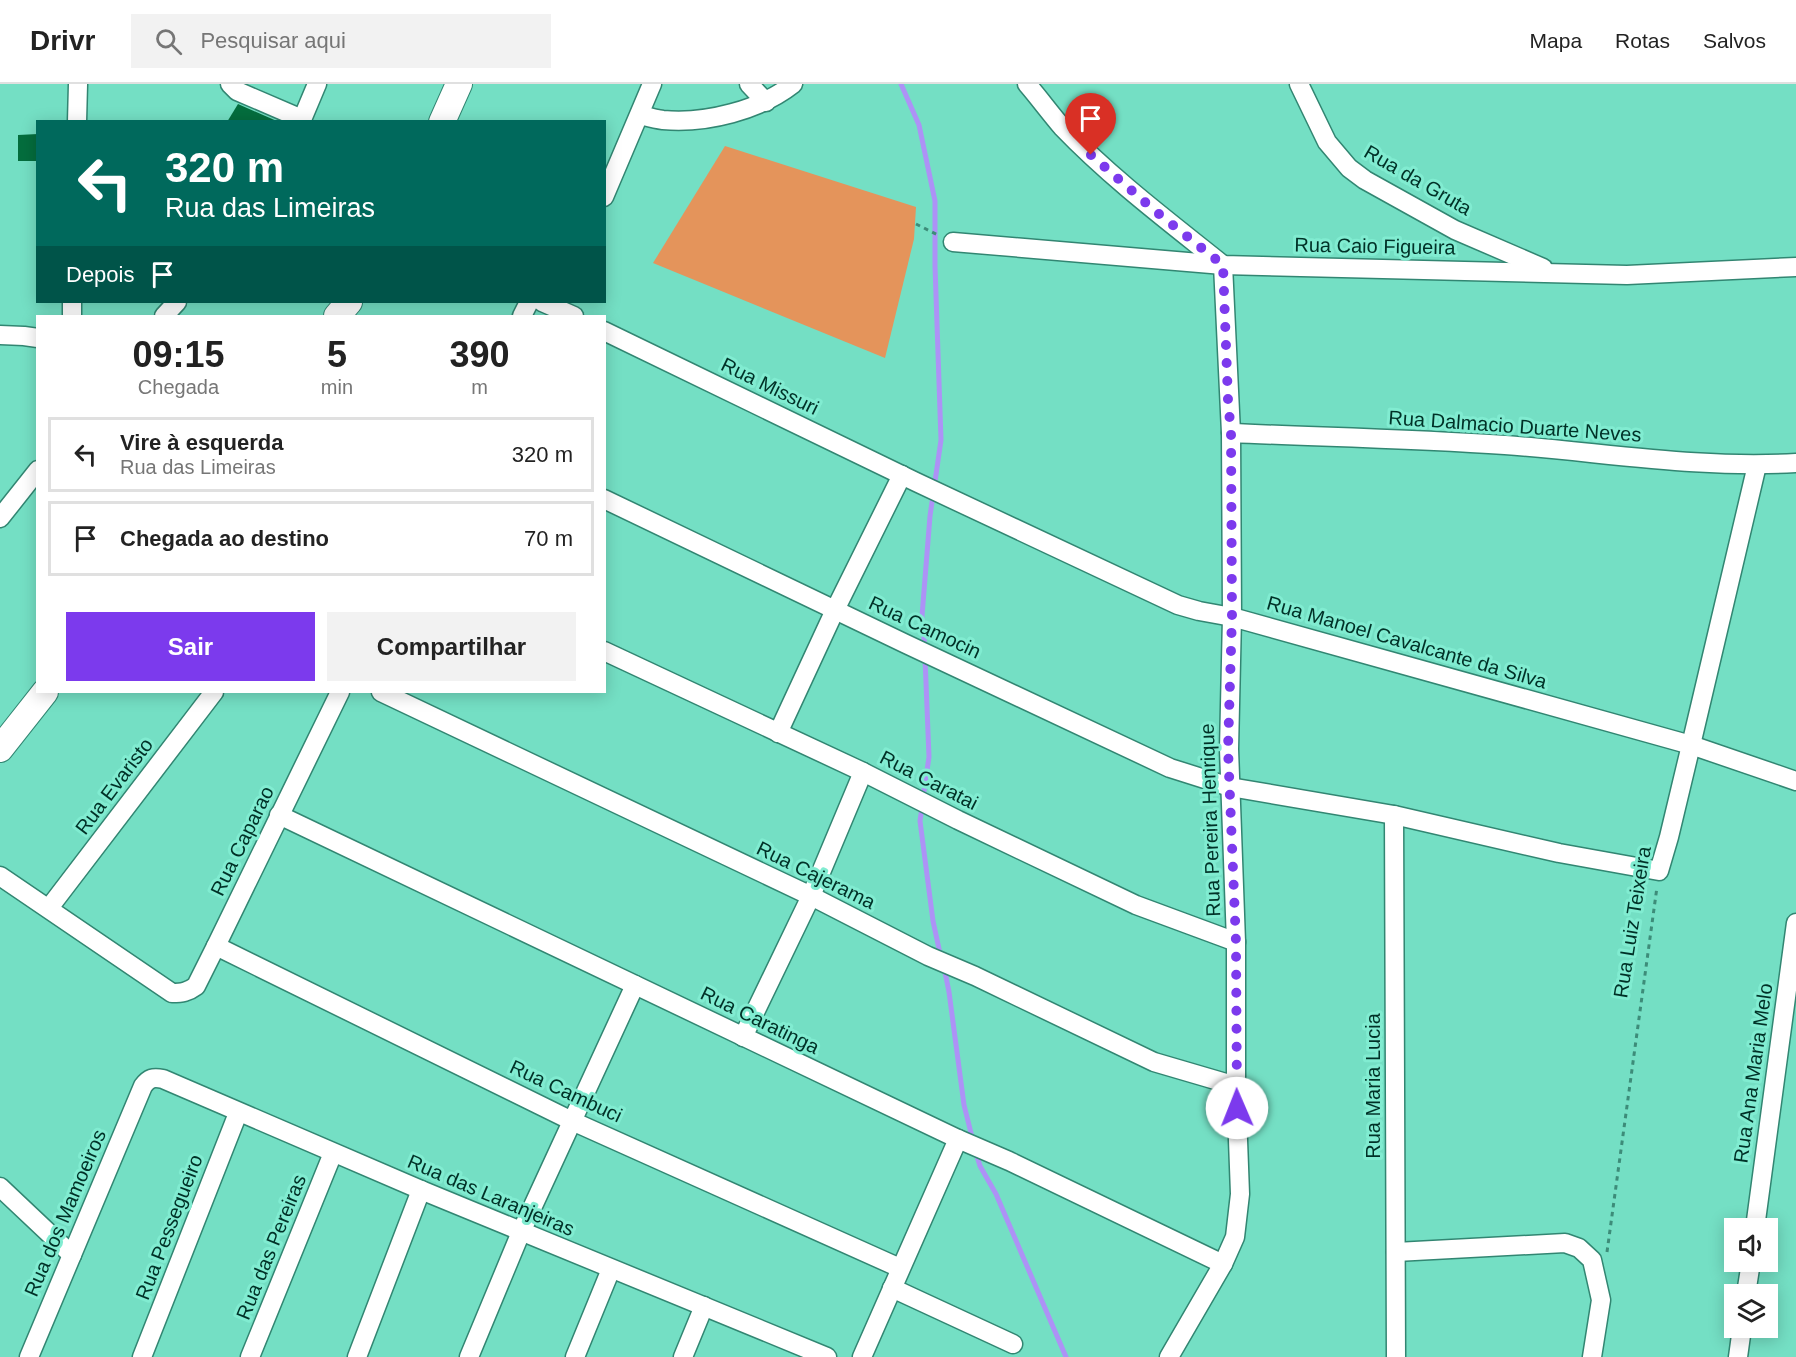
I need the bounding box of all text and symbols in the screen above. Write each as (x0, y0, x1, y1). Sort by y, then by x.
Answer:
search box (131, 14, 551, 68)
text: Drivr (30, 25, 95, 56)
icon: search (152, 25, 185, 58)
text: Pesquisar aqui (200, 28, 346, 53)
text: Mapa (1530, 29, 1582, 52)
text: Rotas (1615, 29, 1670, 52)
text: Salvos (1703, 29, 1766, 52)
pin (1065, 93, 1116, 155)
icon: arrive (1074, 102, 1107, 135)
street label: Rua da Gruta (1361, 140, 1476, 220)
icon: left (66, 144, 144, 222)
text: 320 m (165, 144, 284, 191)
text: Rua das Limeiras (165, 193, 375, 223)
street label: Rua Caio Figueira (1294, 234, 1457, 258)
icon: arrive (146, 258, 179, 291)
text: Depois (66, 262, 134, 287)
text: 09:15 (132, 334, 224, 375)
text: 5 (327, 334, 347, 375)
text: 390 (449, 334, 510, 375)
street label: Rua Missuri (718, 353, 822, 419)
text: Chegada (138, 376, 219, 398)
text: min (321, 376, 353, 398)
text: m (471, 376, 488, 398)
street label: Rua Dalmacio Duarte Neves (1388, 406, 1642, 446)
text: Vire à esquerda (120, 430, 283, 455)
icon: left (69, 438, 102, 471)
text: 320 m (512, 442, 573, 467)
text: Rua das Limeiras (120, 456, 276, 478)
icon: arrive (69, 522, 102, 555)
text: Chegada ao destino (120, 526, 329, 551)
text: 70 m (524, 526, 573, 551)
street label: Rua Camocin (865, 591, 985, 663)
street label: Rua Manoel Cavalcante da Silva (1265, 591, 1550, 693)
button: Sair (66, 612, 315, 681)
button: Compartilhar (327, 612, 576, 681)
street label: Rua Pereira Henrique (1196, 723, 1224, 917)
street label: Rua Evaristo (71, 734, 157, 838)
street label: Rua Caratai (876, 746, 982, 814)
street label: Rua Caparao (206, 783, 278, 899)
street label: Rua Cajerama (753, 837, 880, 914)
street label: Rua Luiz Teixeira (1609, 844, 1655, 999)
street label: Rua Caratinga (697, 982, 824, 1059)
street label: Rua Ana Maria Melo (1729, 982, 1777, 1164)
street label: Rua Maria Lucia (1362, 1012, 1384, 1159)
street label: Rua Cambuci (506, 1055, 626, 1127)
position arrow (1205, 1076, 1269, 1140)
street label: Rua dos Mamoeiros (20, 1126, 110, 1300)
street label: Rua das Laranjeiras (404, 1150, 578, 1240)
street label: Rua Pessegueiro (131, 1151, 207, 1303)
street label: Rua das Pereiras (232, 1171, 310, 1323)
map controls (1724, 1218, 1778, 1338)
button: sound (1724, 1218, 1778, 1272)
button: layers (1724, 1284, 1778, 1338)

